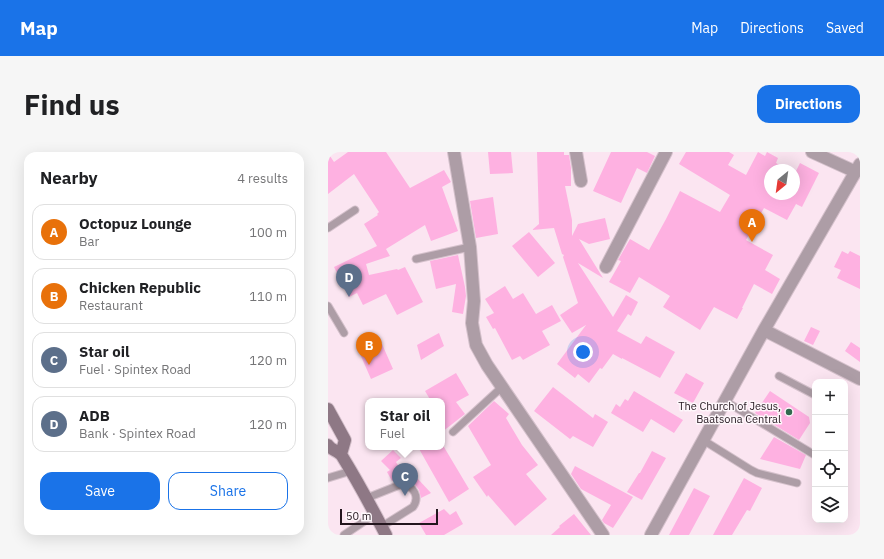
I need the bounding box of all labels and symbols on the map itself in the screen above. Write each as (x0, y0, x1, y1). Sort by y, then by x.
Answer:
north arrow (764, 164, 800, 200)
pin: A (739, 209, 765, 242)
pin: D (336, 264, 362, 297)
pin: B (356, 332, 382, 365)
your location (573, 342, 593, 362)
place label: The Church of Jesus, Baatsona Central (678, 399, 781, 426)
marker: The Church of Jesus, Baatsona Central (784, 407, 794, 417)
pin: C (392, 463, 418, 496)
scale bar (340, 507, 438, 526)

